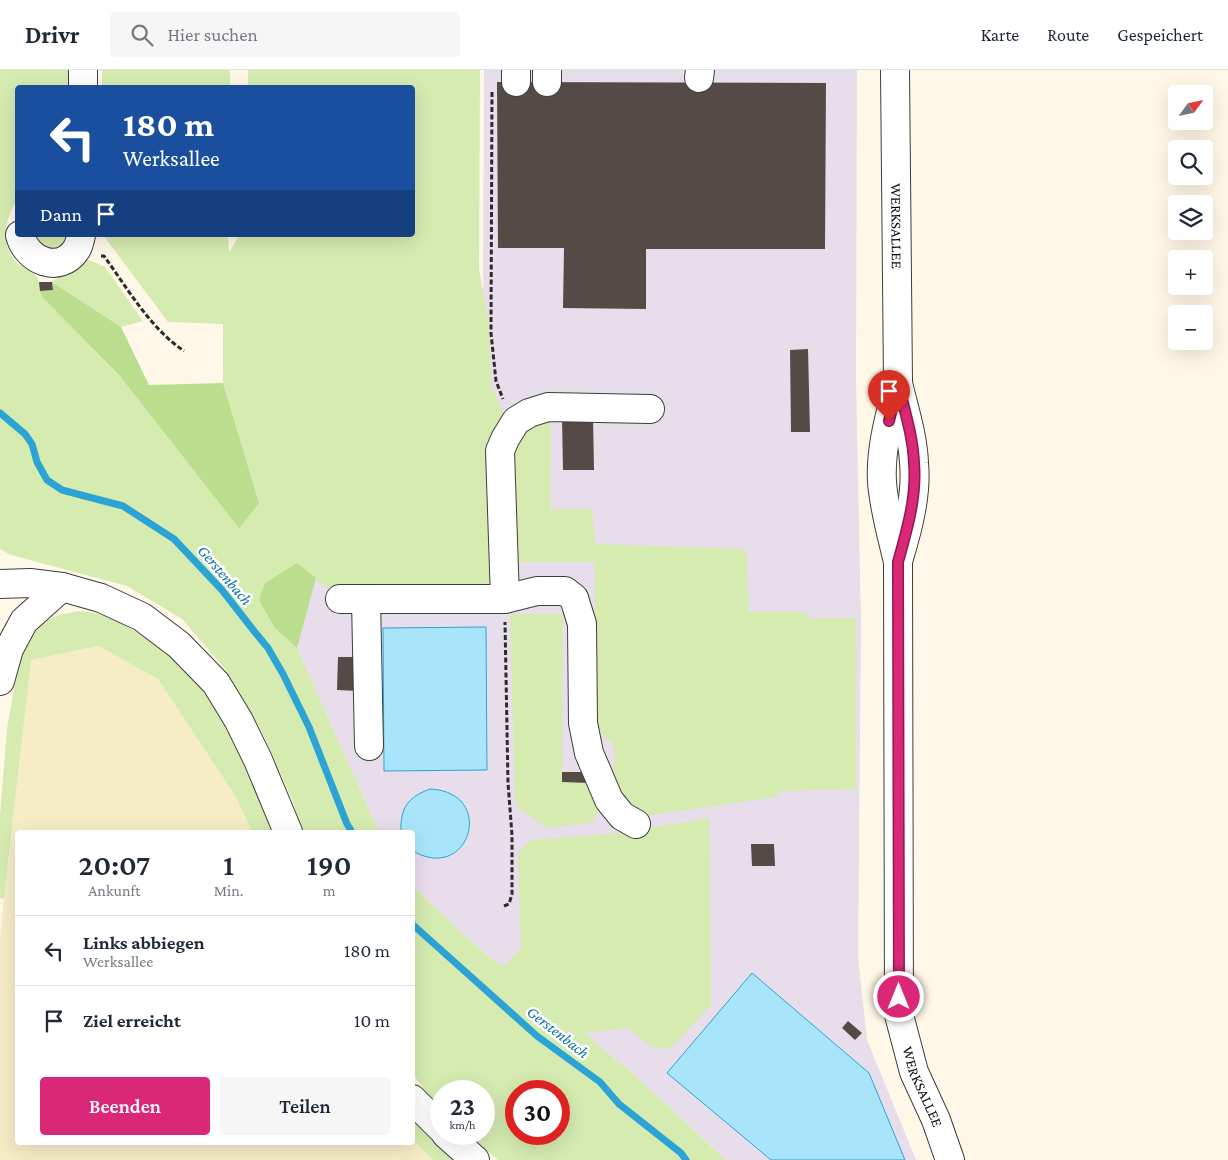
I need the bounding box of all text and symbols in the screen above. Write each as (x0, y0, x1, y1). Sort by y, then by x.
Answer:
search box (110, 12, 460, 57)
text: Drivr (25, 21, 80, 48)
icon: search (128, 21, 156, 49)
text: Hier suchen (168, 24, 258, 45)
text: Karte (981, 25, 1019, 45)
text: Route (1047, 25, 1089, 45)
text: Gespeichert (1117, 25, 1203, 45)
north arrow (1168, 85, 1212, 130)
map controls (1168, 85, 1213, 350)
icon: left (40, 105, 105, 170)
text: 180 m (123, 105, 214, 144)
button: search (1168, 140, 1213, 185)
text: Werksallee (123, 146, 220, 171)
street label: WERKSALLEE (888, 183, 905, 269)
button: layers (1168, 195, 1213, 240)
icon: arrive (92, 200, 120, 228)
text: Dann (40, 204, 82, 225)
button: + (1168, 250, 1213, 295)
button: − (1168, 305, 1213, 350)
pin (868, 370, 910, 421)
icon: arrive (875, 377, 903, 405)
water label: Gerstenbach (195, 542, 256, 608)
text: 20:07 (79, 848, 150, 881)
text: 1 (223, 848, 234, 881)
text: 190 (307, 848, 351, 881)
text: Ankunft (88, 882, 141, 899)
text: Min. (214, 882, 244, 899)
text: m (323, 882, 336, 899)
text: Links abbiegen (83, 932, 205, 953)
icon: left (40, 937, 68, 965)
text: 180 m (344, 940, 390, 961)
text: Werksallee (83, 953, 153, 970)
position arrow (872, 970, 924, 1022)
water label: Gerstenbach (524, 1003, 592, 1061)
icon: arrive (40, 1007, 68, 1035)
text: Ziel erreicht (83, 1010, 181, 1031)
text: 10 m (354, 1010, 390, 1031)
street label: WERKSALLEE (900, 1045, 946, 1129)
button: Beenden (40, 1077, 210, 1135)
button: Teilen (220, 1077, 390, 1135)
speed limit sign: 30 (505, 1080, 570, 1145)
text: 23 (450, 1093, 475, 1120)
text: km/h (450, 1118, 475, 1132)

